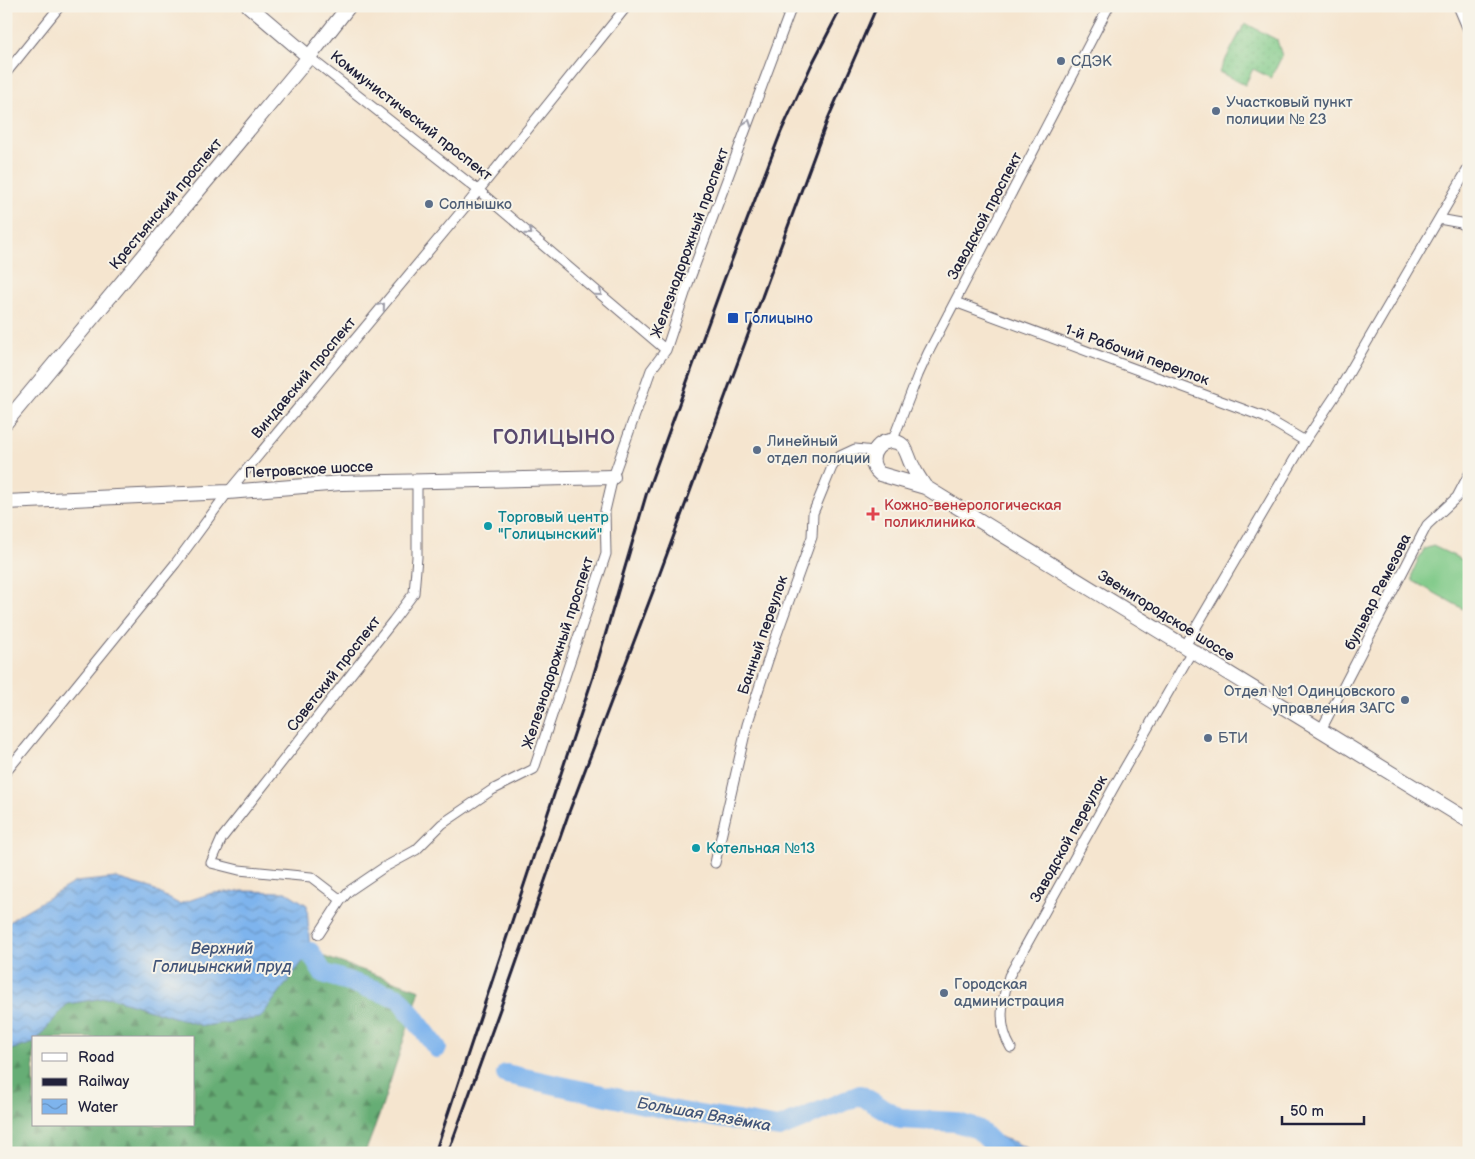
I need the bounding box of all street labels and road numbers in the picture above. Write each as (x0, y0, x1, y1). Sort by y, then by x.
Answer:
street label: Коммунистический проспект (326, 47, 496, 185)
street label: Крестьянский проспект (105, 134, 227, 274)
street label: Железнодорожный проспект (647, 145, 733, 341)
street label: Заводской проспект (943, 149, 1027, 283)
street label: Виндавский проспект (248, 313, 360, 443)
street label: 1-й Рабочий переулок (1062, 320, 1212, 390)
street label: Петровское шоссе (244, 457, 374, 483)
street label: бульвар Ремезова (1340, 530, 1416, 653)
street label: Железнодорожный проспект (518, 554, 598, 752)
street label: Звенигородское шоссе (1094, 566, 1238, 666)
street label: Банный переулок (734, 573, 792, 697)
street label: Советский проспект (283, 612, 385, 736)
street label: Заводской переулок (1026, 772, 1112, 906)

